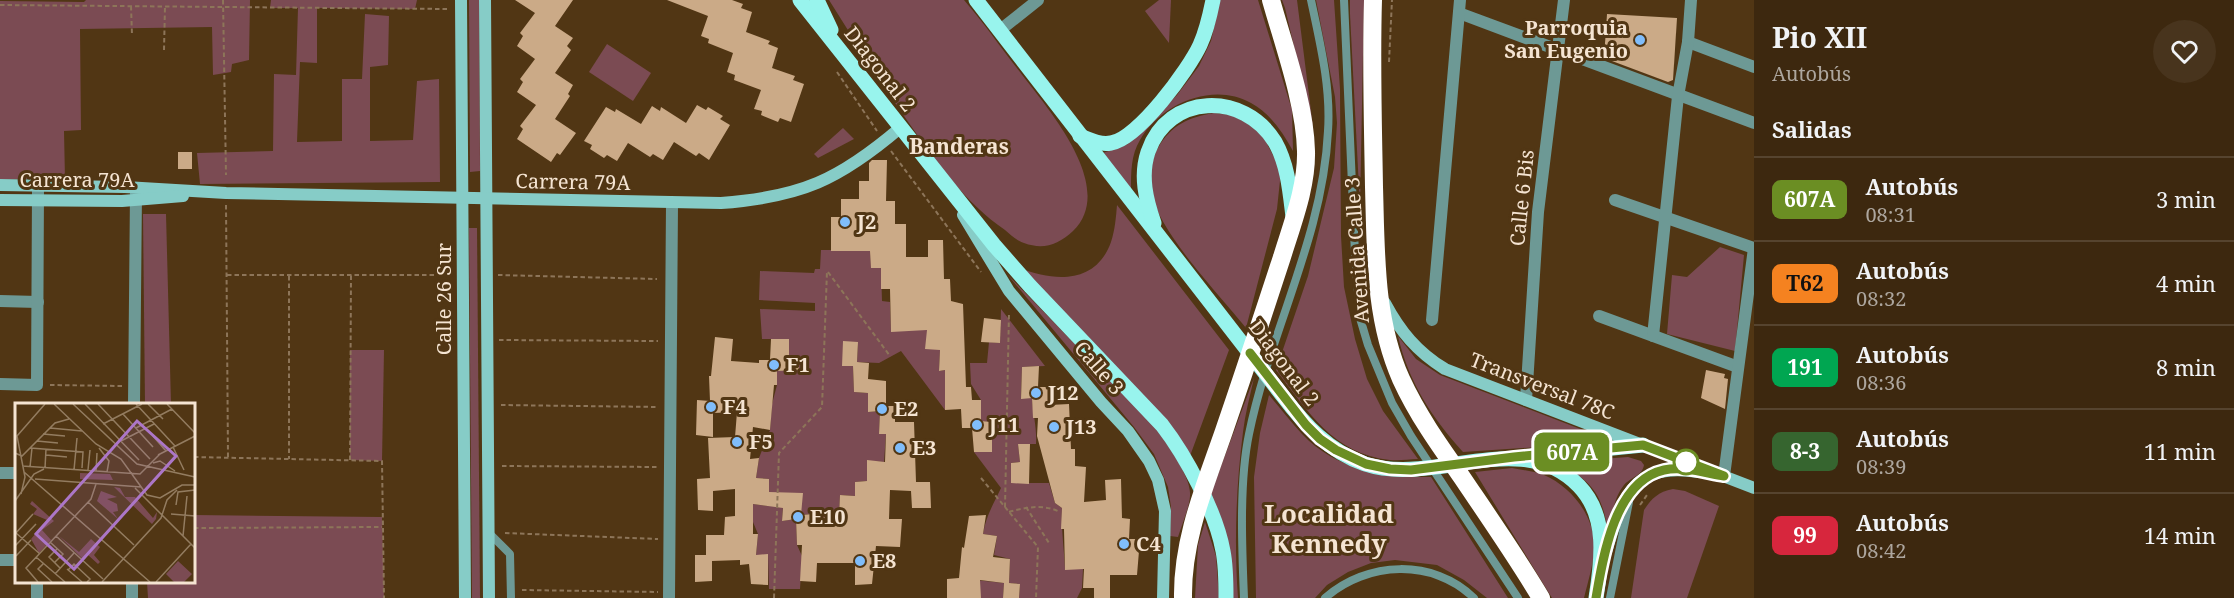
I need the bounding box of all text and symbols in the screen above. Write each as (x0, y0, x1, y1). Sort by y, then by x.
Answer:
place label: Parroquia San Eugenio (1504, 14, 1628, 64)
text: Pio XII (1772, 18, 1867, 56)
street label: Diagonal 2 (839, 20, 922, 117)
button: heart (2153, 20, 2216, 83)
marker: Parroquia San Eugenio (1633, 33, 1647, 47)
text: Autobús (1772, 60, 1851, 87)
text: Salidas (1772, 114, 1852, 144)
district label: Banderas (909, 132, 1009, 160)
street label: Calle 6 Bis (1503, 148, 1540, 247)
street label: Carrera 79A (19, 166, 135, 193)
street label: Carrera 79A (515, 167, 632, 196)
text: Autobús (1865, 171, 1958, 201)
street label: Avenida Calle 3 (1338, 176, 1375, 324)
text: 3 min (2156, 184, 2216, 214)
text: 607A (1784, 185, 1835, 213)
text: 08:31 (1865, 201, 1916, 228)
place label: J2 (856, 208, 876, 235)
marker: J2 (838, 215, 852, 229)
street label: Calle 26 Sur (430, 242, 457, 355)
text: Autobús (1856, 255, 1949, 285)
text: 4 min (2156, 268, 2216, 298)
text: T62 (1786, 269, 1824, 297)
text: 08:32 (1856, 285, 1906, 312)
street label: Diagonal 2 (1243, 314, 1326, 411)
street label: Calle 3 (1069, 335, 1130, 400)
text: Autobús (1856, 339, 1949, 369)
street label: Transversal 78C (1466, 346, 1618, 425)
place label: F1 (786, 351, 810, 378)
text: 8 min (2156, 352, 2216, 382)
text: 191 (1787, 353, 1823, 381)
marker: F1 (767, 358, 781, 372)
text: 08:36 (1856, 369, 1906, 396)
place label: J12 (1047, 379, 1079, 406)
marker: J12 (1029, 386, 1043, 400)
place label: F4 (723, 393, 747, 420)
place label: E2 (894, 395, 918, 422)
marker: F4 (704, 400, 718, 414)
marker: E2 (875, 402, 889, 416)
inset map (15, 403, 195, 583)
place label: J11 (988, 411, 1020, 438)
place label: J13 (1065, 413, 1097, 440)
marker: J11 (970, 418, 984, 432)
marker: J13 (1047, 420, 1061, 434)
text: Autobús (1856, 423, 1949, 453)
place label: F5 (749, 428, 773, 455)
line badge: 607A (1530, 432, 1614, 472)
place label: E3 (912, 434, 936, 461)
marker: F5 (730, 435, 744, 449)
text: 11 min (2144, 436, 2216, 466)
text: 8-3 (1790, 437, 1820, 465)
text: 607A (1546, 438, 1598, 466)
marker: E3 (893, 441, 907, 455)
unlabelled marker (1673, 449, 1699, 475)
text: 08:39 (1856, 453, 1906, 480)
district label: Localidad Kennedy (1264, 495, 1394, 561)
place label: E10 (810, 503, 846, 530)
text: Autobús (1856, 507, 1949, 537)
marker: E10 (791, 510, 805, 524)
text: 14 min (2144, 520, 2216, 550)
text: 99 (1793, 521, 1817, 549)
place label: C4 (1136, 530, 1161, 557)
marker: C4 (1117, 537, 1131, 551)
text: 08:42 (1856, 537, 1906, 564)
place label: E8 (872, 547, 896, 574)
marker: E8 (853, 554, 867, 568)

